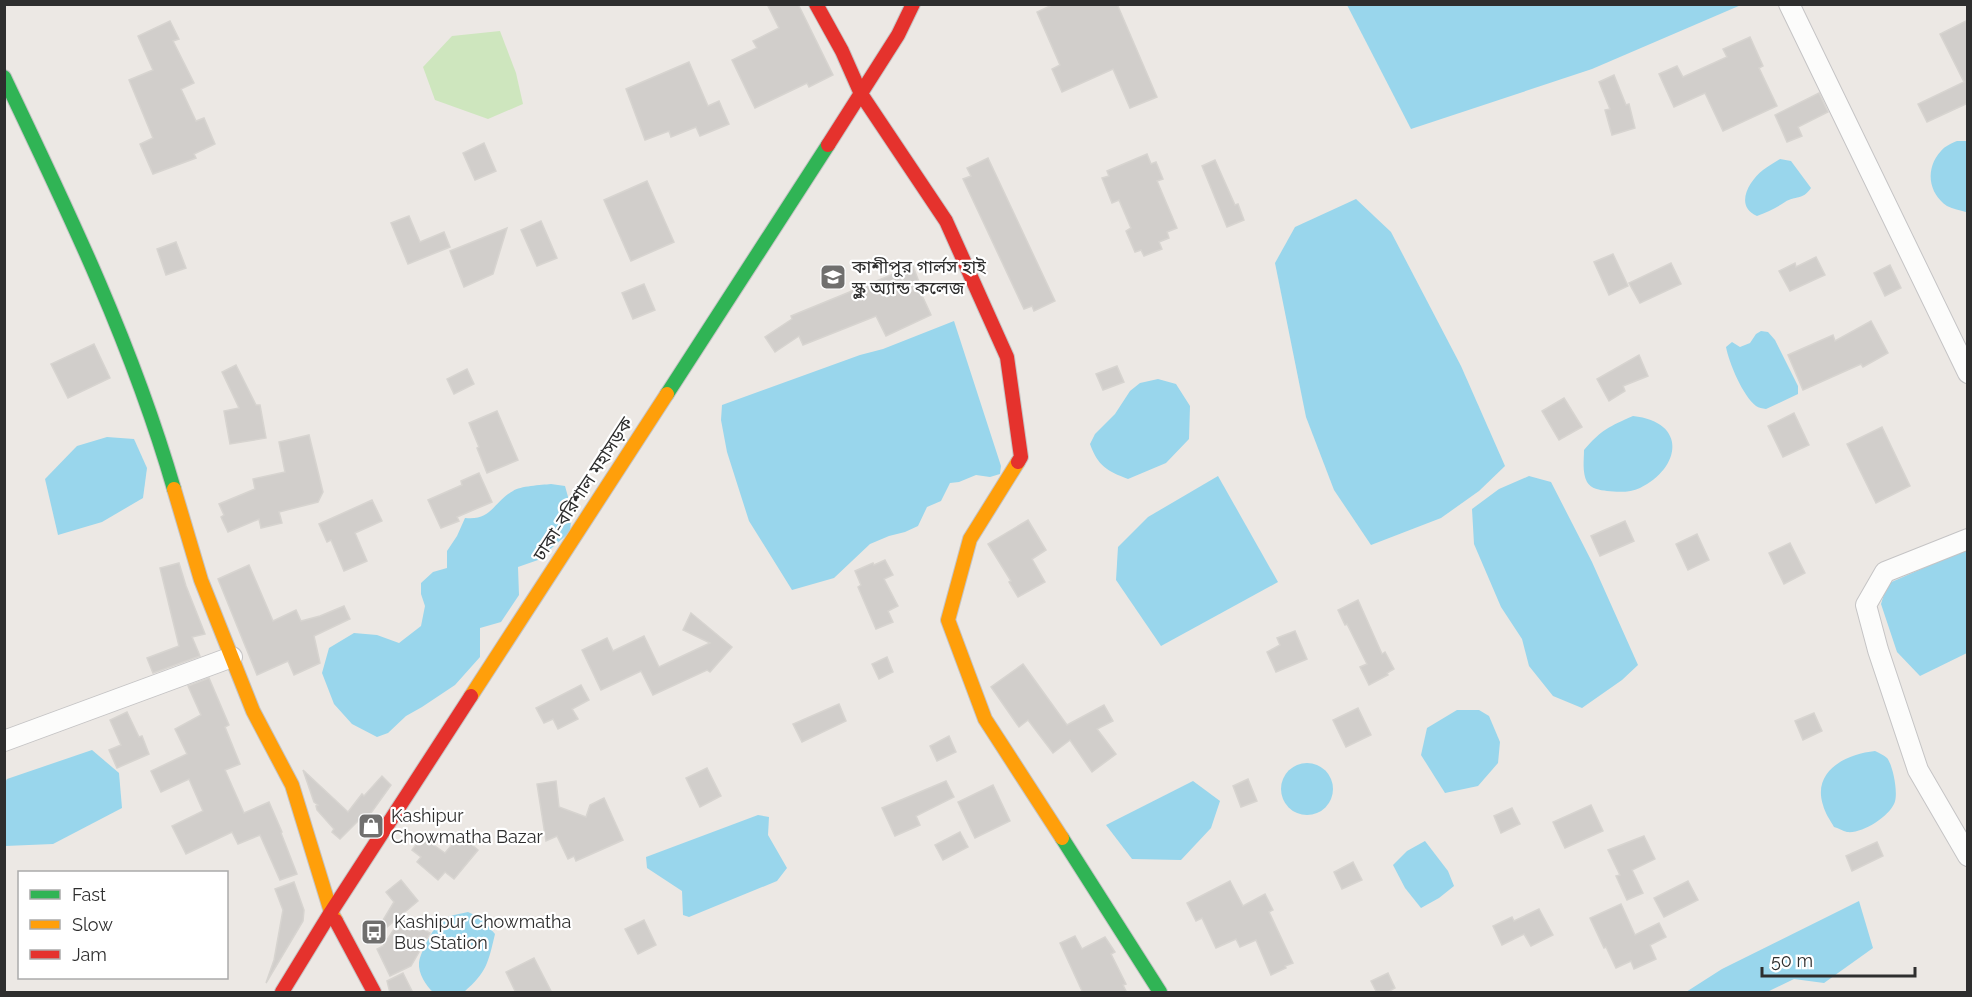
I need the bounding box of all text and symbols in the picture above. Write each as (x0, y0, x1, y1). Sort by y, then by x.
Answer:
place label: কাশীপুর গার্লস হাই স্কুল অ্যান্ড কলেজ (851, 256, 986, 300)
school or university icon: কাশীপুর গার্লস হাই স্কুল অ্যান্ড কলেজ (818, 262, 848, 292)
street label: ঢাকা-বরিশাল মহাসড়ক (528, 413, 637, 565)
place label: Kashipur Chowmatha Bazar (391, 805, 544, 847)
shop icon: Kashipur Chowmatha Bazar (356, 811, 386, 841)
legend (18, 871, 228, 979)
text: Fast (72, 884, 106, 905)
place label: Kashipur Chowmatha Bus Station (394, 911, 571, 953)
text: Slow (72, 914, 113, 935)
bus stop icon: Kashipur Chowmatha Bus Station (359, 917, 389, 947)
scale bar (1762, 940, 1915, 978)
text: Jam (72, 944, 107, 965)
text: 50 m (1771, 950, 1813, 971)

